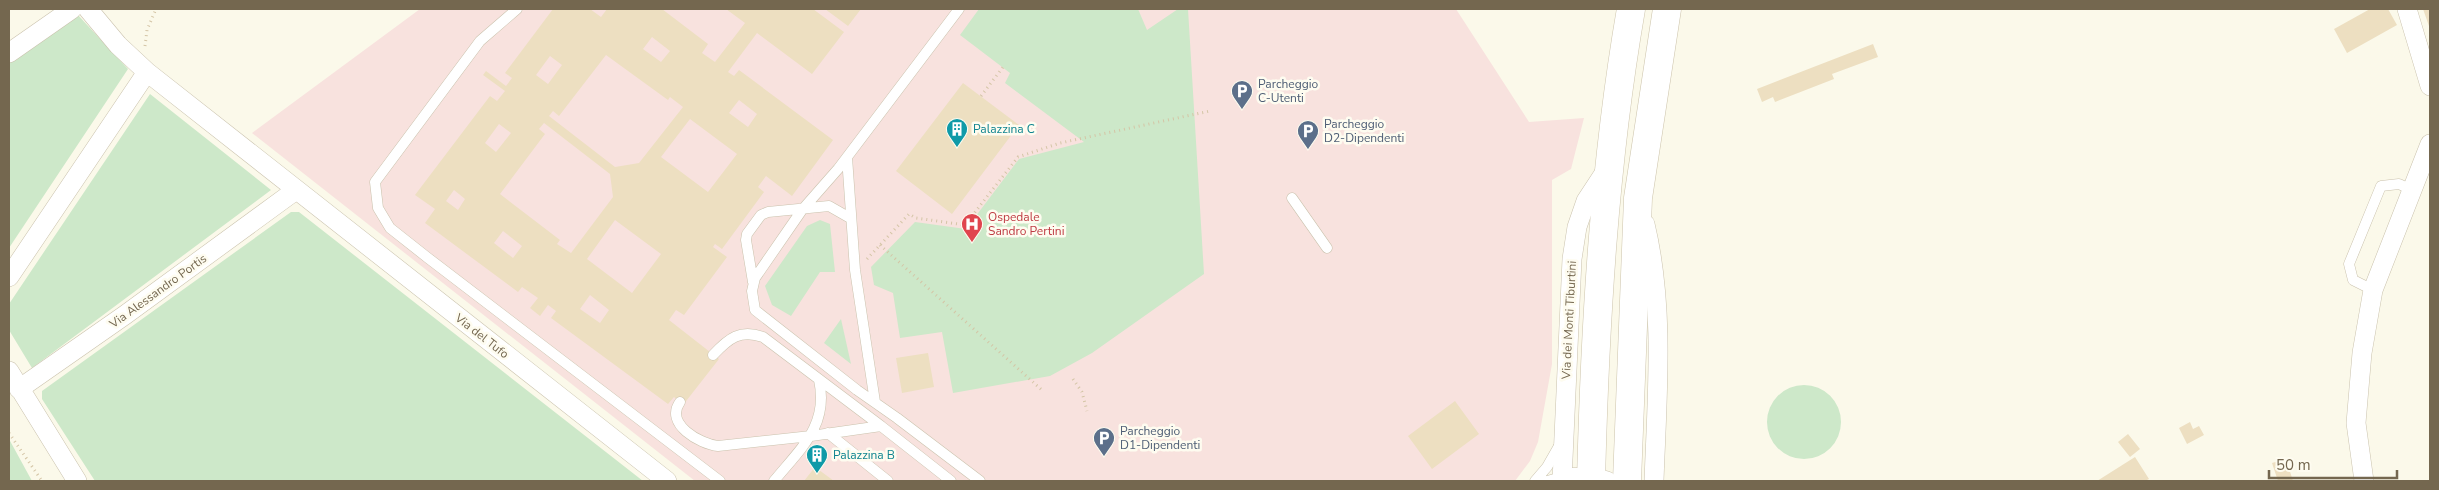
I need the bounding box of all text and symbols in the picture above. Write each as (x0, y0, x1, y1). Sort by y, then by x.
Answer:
place label: Parcheggio C-Utenti (1258, 76, 1318, 106)
parking icon: Parcheggio C-Utenti (1230, 79, 1254, 110)
place label: Parcheggio D2-Dipendenti (1324, 116, 1404, 146)
building icon: Palazzina C (945, 117, 969, 148)
parking icon: Parcheggio D2-Dipendenti (1296, 119, 1320, 150)
place label: Palazzina C (973, 121, 1035, 137)
place label: Ospedale Sandro Pertini (988, 209, 1064, 239)
hospital icon: Ospedale Sandro Pertini (960, 212, 984, 243)
street label: Via Alessandro Portis (105, 250, 210, 332)
street label: Via dei Monti Tiburtini (1558, 260, 1580, 381)
street label: Via del Tufo (451, 309, 512, 362)
place label: Parcheggio D1-Dipendenti (1120, 423, 1200, 453)
parking icon: Parcheggio D1-Dipendenti (1092, 426, 1116, 457)
building icon: Palazzina B (805, 443, 829, 474)
place label: Palazzina B (833, 447, 895, 463)
scale bar (2269, 448, 2396, 480)
text: 50 m (2276, 455, 2311, 475)

